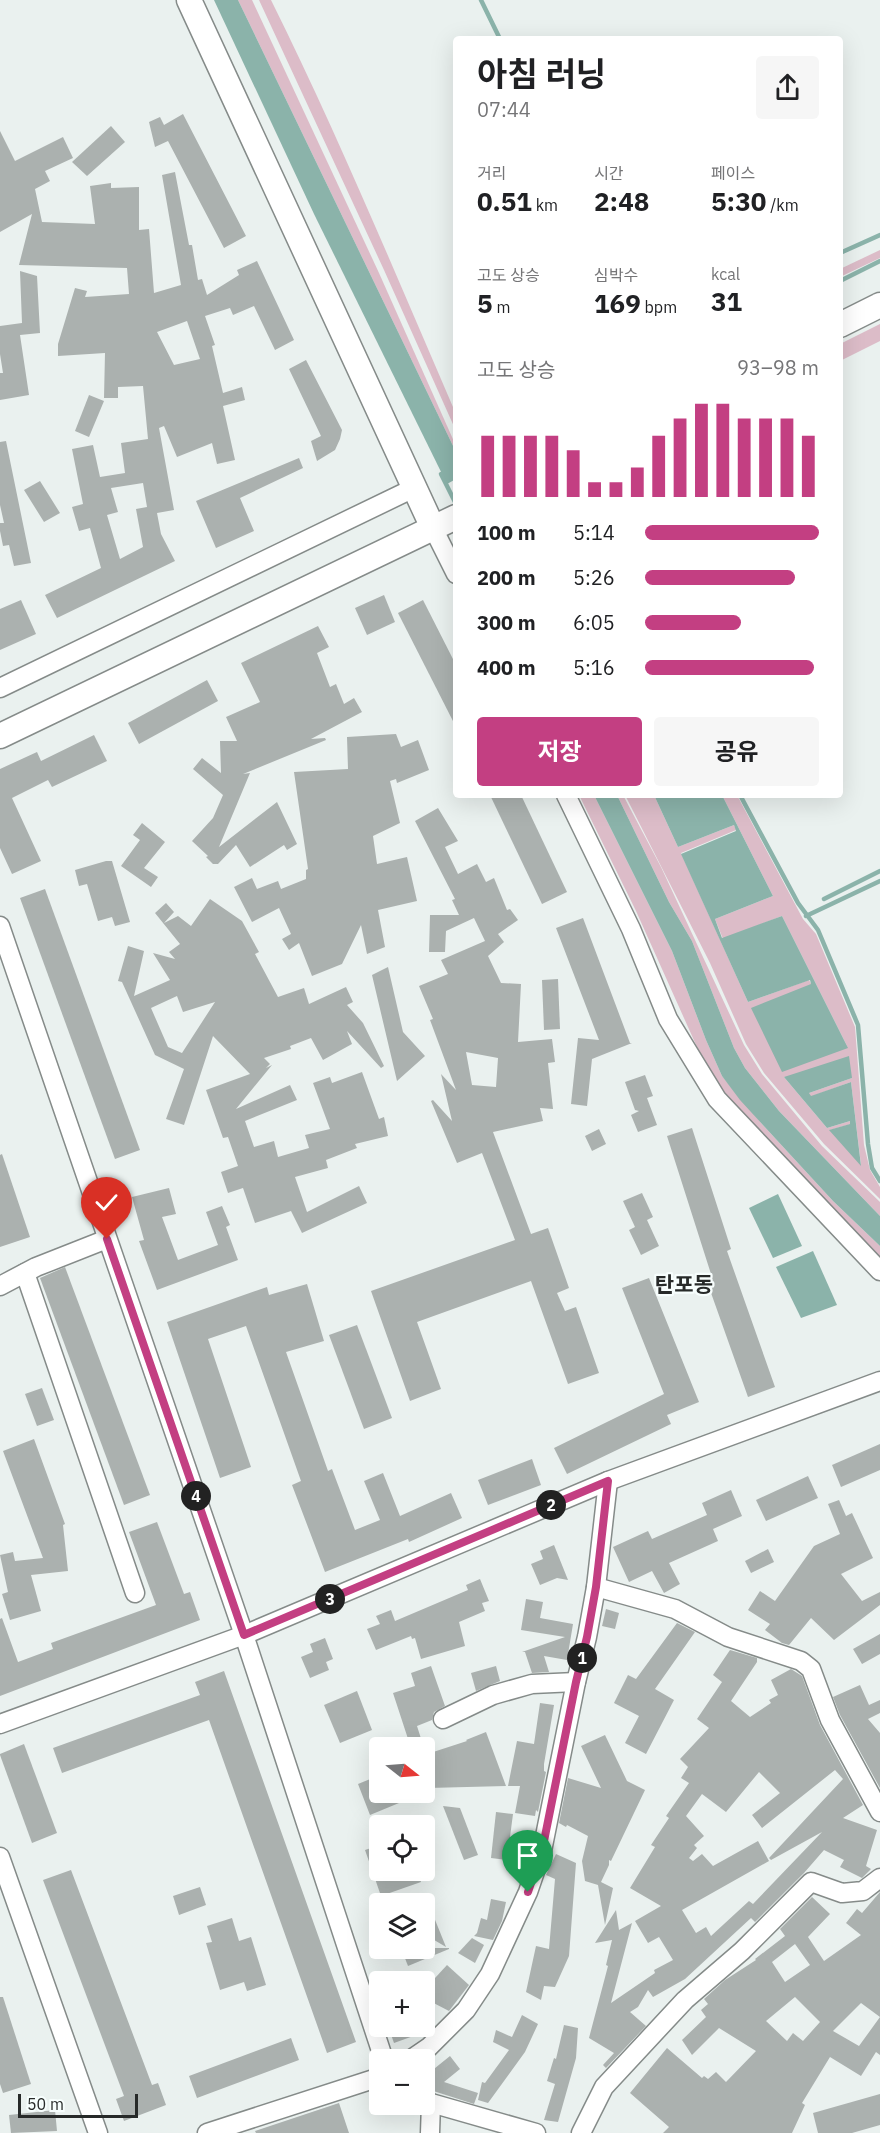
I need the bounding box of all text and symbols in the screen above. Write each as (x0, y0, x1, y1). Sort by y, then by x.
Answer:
text: 아침 러닝 (477, 52, 606, 95)
button: share (756, 56, 819, 119)
text: 07:44 (477, 96, 531, 123)
text: 거리 (477, 163, 506, 183)
text: 시간 (594, 163, 623, 183)
text: 페이스 (711, 163, 755, 183)
text: 0.51 (477, 184, 532, 218)
text: 2:48 (594, 184, 649, 218)
text: 5:30 (711, 184, 766, 218)
text: km (532, 195, 558, 215)
text: /km (766, 195, 799, 215)
text: kcal (711, 264, 740, 284)
text: 고도 상승 (477, 265, 540, 285)
text: 심박수 (594, 265, 638, 285)
text: 31 (711, 284, 742, 318)
text: 5 (477, 286, 493, 320)
text: 169 (594, 286, 641, 320)
text: m (493, 297, 510, 317)
text: bpm (641, 297, 677, 317)
text: 93–98 m (737, 354, 819, 381)
text: 고도 상승 (477, 356, 555, 383)
text: 100 m (477, 519, 536, 546)
text: 5:14 (573, 519, 615, 546)
text: 200 m (477, 564, 536, 591)
text: 5:26 (573, 564, 615, 591)
text: 300 m (477, 609, 536, 636)
text: 6:05 (573, 609, 615, 636)
text: 400 m (477, 654, 536, 681)
text: 5:16 (573, 654, 615, 681)
button: 저장 (477, 717, 642, 786)
button: 공유 (654, 717, 819, 786)
pin (81, 1177, 132, 1239)
icon: check (90, 1186, 123, 1219)
district label: 탄포동 (655, 1270, 713, 1298)
pin: 4 (181, 1481, 211, 1511)
text: 4 (191, 1486, 201, 1506)
pin: 2 (536, 1490, 566, 1520)
text: 2 (546, 1495, 556, 1515)
pin: 3 (315, 1584, 345, 1614)
text: 3 (325, 1589, 335, 1609)
pin: 1 (567, 1643, 597, 1673)
text: 1 (577, 1648, 587, 1668)
north arrow (369, 1737, 435, 1803)
map controls (369, 1737, 435, 2115)
button: locate (369, 1815, 435, 1881)
pin (502, 1830, 553, 1892)
icon: arrive (511, 1839, 544, 1872)
button: layers (369, 1893, 435, 1959)
button: + (369, 1971, 435, 2037)
button: − (369, 2049, 435, 2115)
scale bar (18, 2091, 138, 2118)
text: 50 m (27, 2094, 64, 2114)

